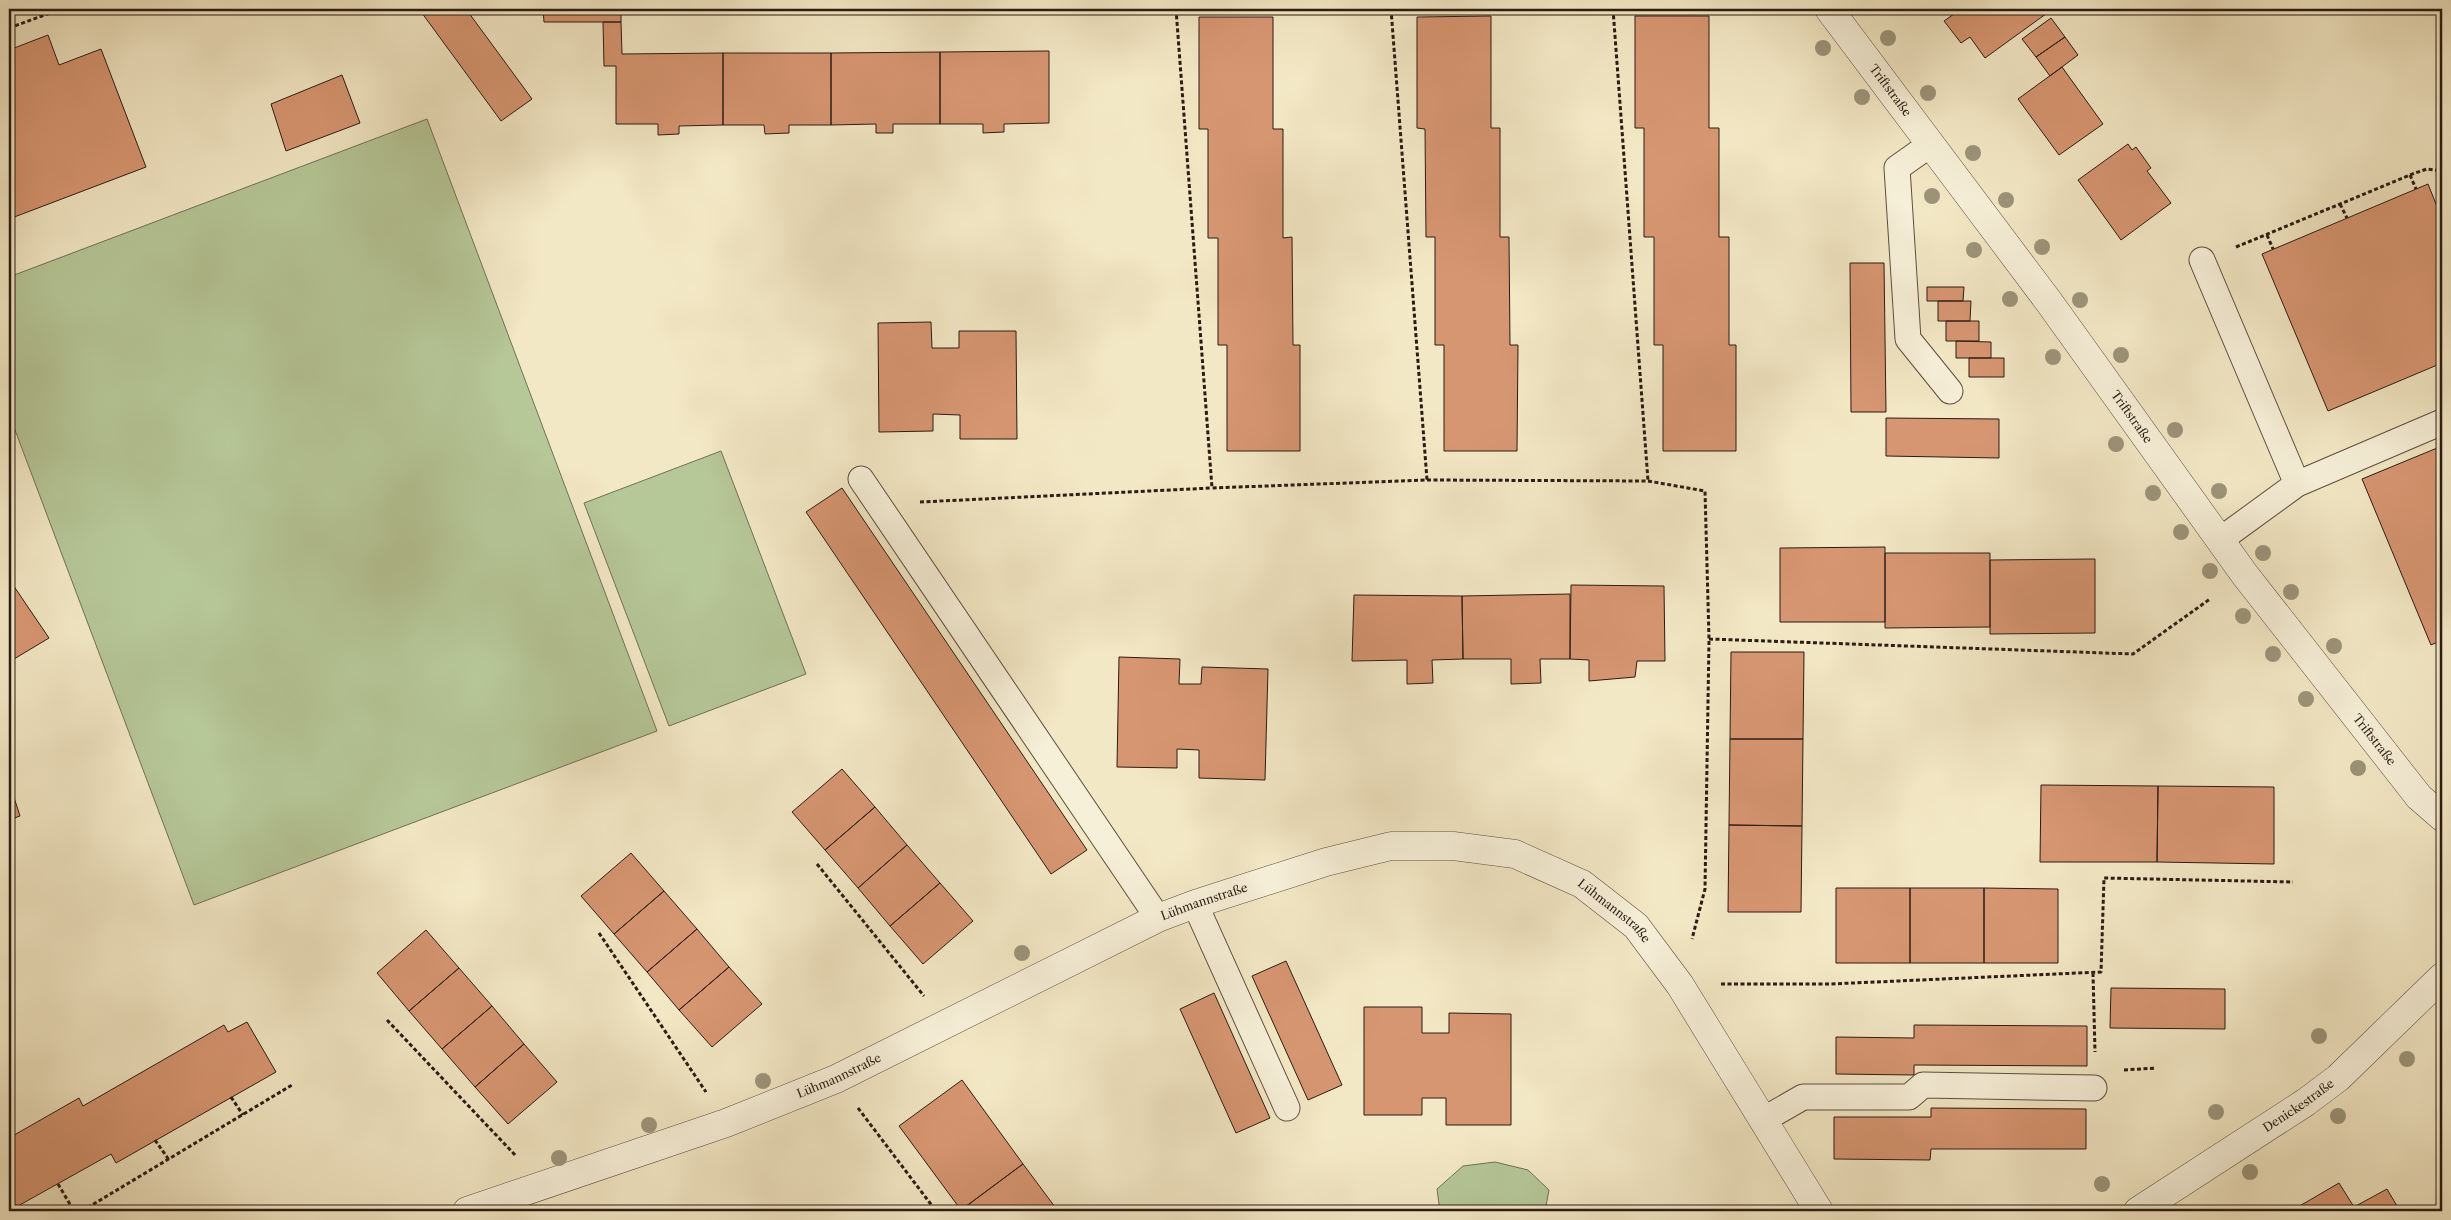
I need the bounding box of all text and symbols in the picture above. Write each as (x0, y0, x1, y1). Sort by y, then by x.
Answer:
street label: Triftstraße (1866, 61, 1915, 119)
street label: Triftstraße (2108, 388, 2156, 446)
street label: Triftstraße (2350, 711, 2400, 768)
street label: Lühmannstraße (1575, 876, 1654, 946)
street label: Lühmannstraße (1158, 880, 1250, 923)
street label: Lühmannstraße (794, 1050, 884, 1101)
street label: Denickestraße (2260, 1076, 2337, 1135)

